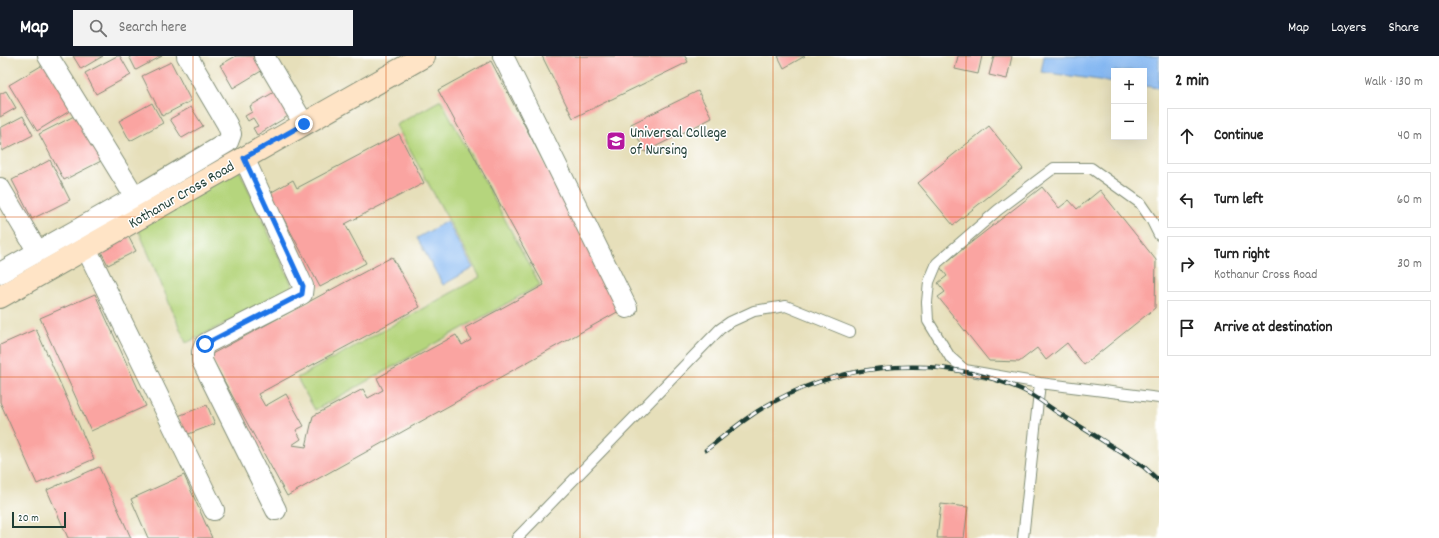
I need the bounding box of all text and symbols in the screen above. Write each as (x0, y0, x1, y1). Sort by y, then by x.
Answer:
search box (73, 10, 353, 46)
text: Map (20, 15, 49, 42)
icon: search (87, 17, 109, 39)
text: Search here (119, 17, 187, 39)
text: Map (1288, 18, 1309, 38)
text: Layers (1331, 18, 1366, 38)
text: Share (1388, 18, 1419, 38)
map controls (1111, 68, 1147, 140)
button: + (1111, 68, 1147, 104)
text: 2 min (1175, 70, 1209, 94)
text: Walk · 130 m (1364, 73, 1423, 92)
button: − (1111, 104, 1147, 140)
route end (295, 115, 313, 133)
place label: Universal College of Nursing (630, 123, 727, 162)
icon: ahead (1176, 125, 1198, 147)
text: Continue (1214, 125, 1263, 147)
text: 40 m (1398, 127, 1422, 146)
school or university icon: Universal College of Nursing (605, 130, 627, 152)
street label: Kothanur Cross Road (125, 156, 239, 235)
icon: left (1176, 189, 1198, 211)
text: Turn left (1214, 189, 1263, 211)
text: 60 m (1397, 191, 1422, 210)
text: Turn right (1214, 244, 1270, 266)
icon: right (1176, 253, 1198, 275)
text: 30 m (1397, 255, 1422, 274)
text: Kothanur Cross Road (1214, 266, 1317, 285)
icon: arrive (1176, 317, 1198, 339)
text: Arrive at destination (1214, 317, 1332, 339)
route start (196, 335, 214, 353)
scale bar (12, 510, 66, 529)
text: 20 m (18, 511, 39, 527)

